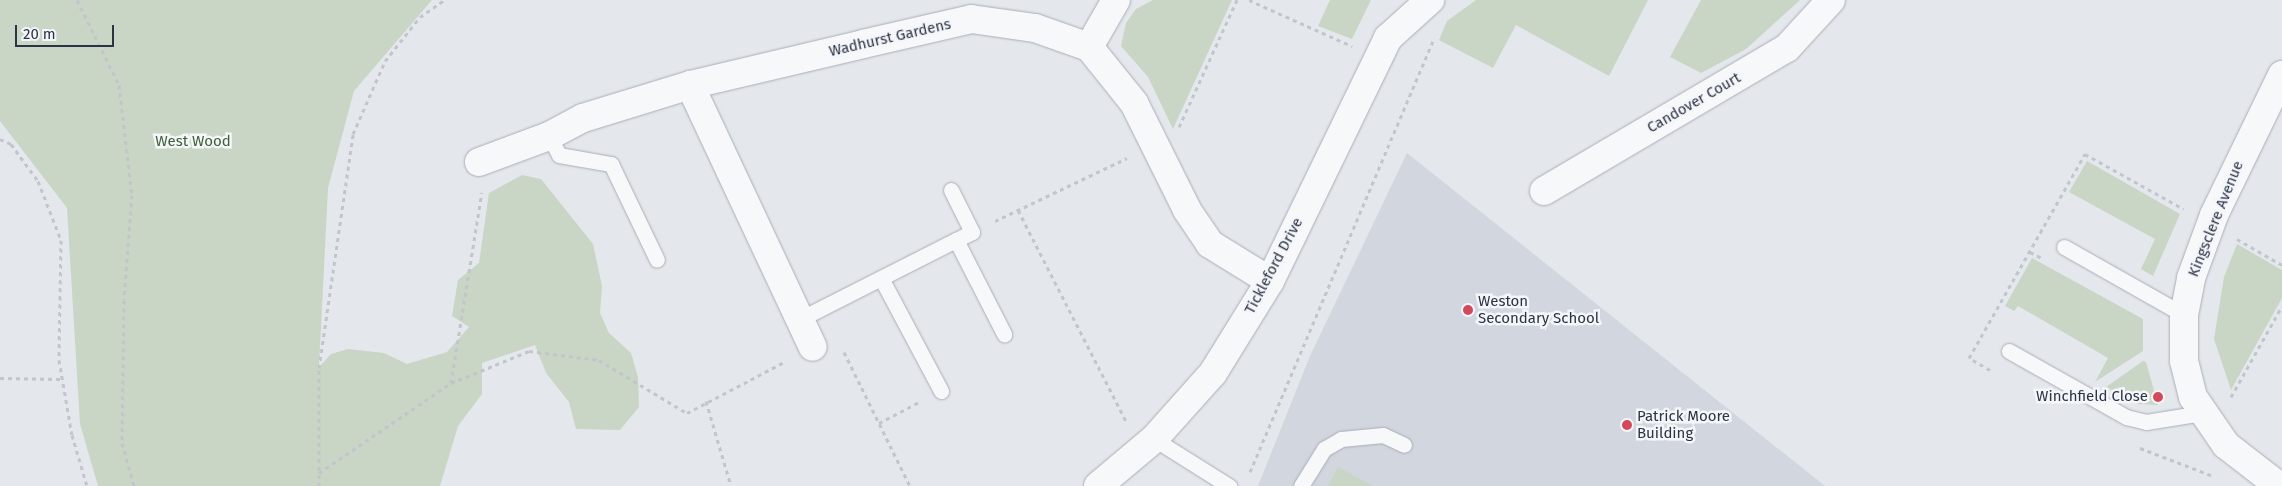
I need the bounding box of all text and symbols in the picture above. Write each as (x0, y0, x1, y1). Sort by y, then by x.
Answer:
scale bar (18, 15, 116, 47)
street label: Wadhurst Gardens (827, 15, 953, 61)
text: 20 m (23, 25, 56, 43)
street label: Candover Court (1644, 69, 1744, 137)
park label: West Wood (155, 133, 231, 151)
street label: Kingsclere Avenue (2185, 158, 2247, 280)
street label: Tickleford Drive (1241, 215, 1307, 317)
place label: Weston Secondary School (1478, 292, 1599, 327)
marker: Weston Secondary School (1462, 304, 1474, 316)
place label: Winchfield Close (2036, 388, 2148, 406)
marker: Winchfield Close (2152, 391, 2164, 403)
place label: Patrick Moore Building (1637, 407, 1730, 442)
marker: Patrick Moore Building (1621, 419, 1633, 431)

